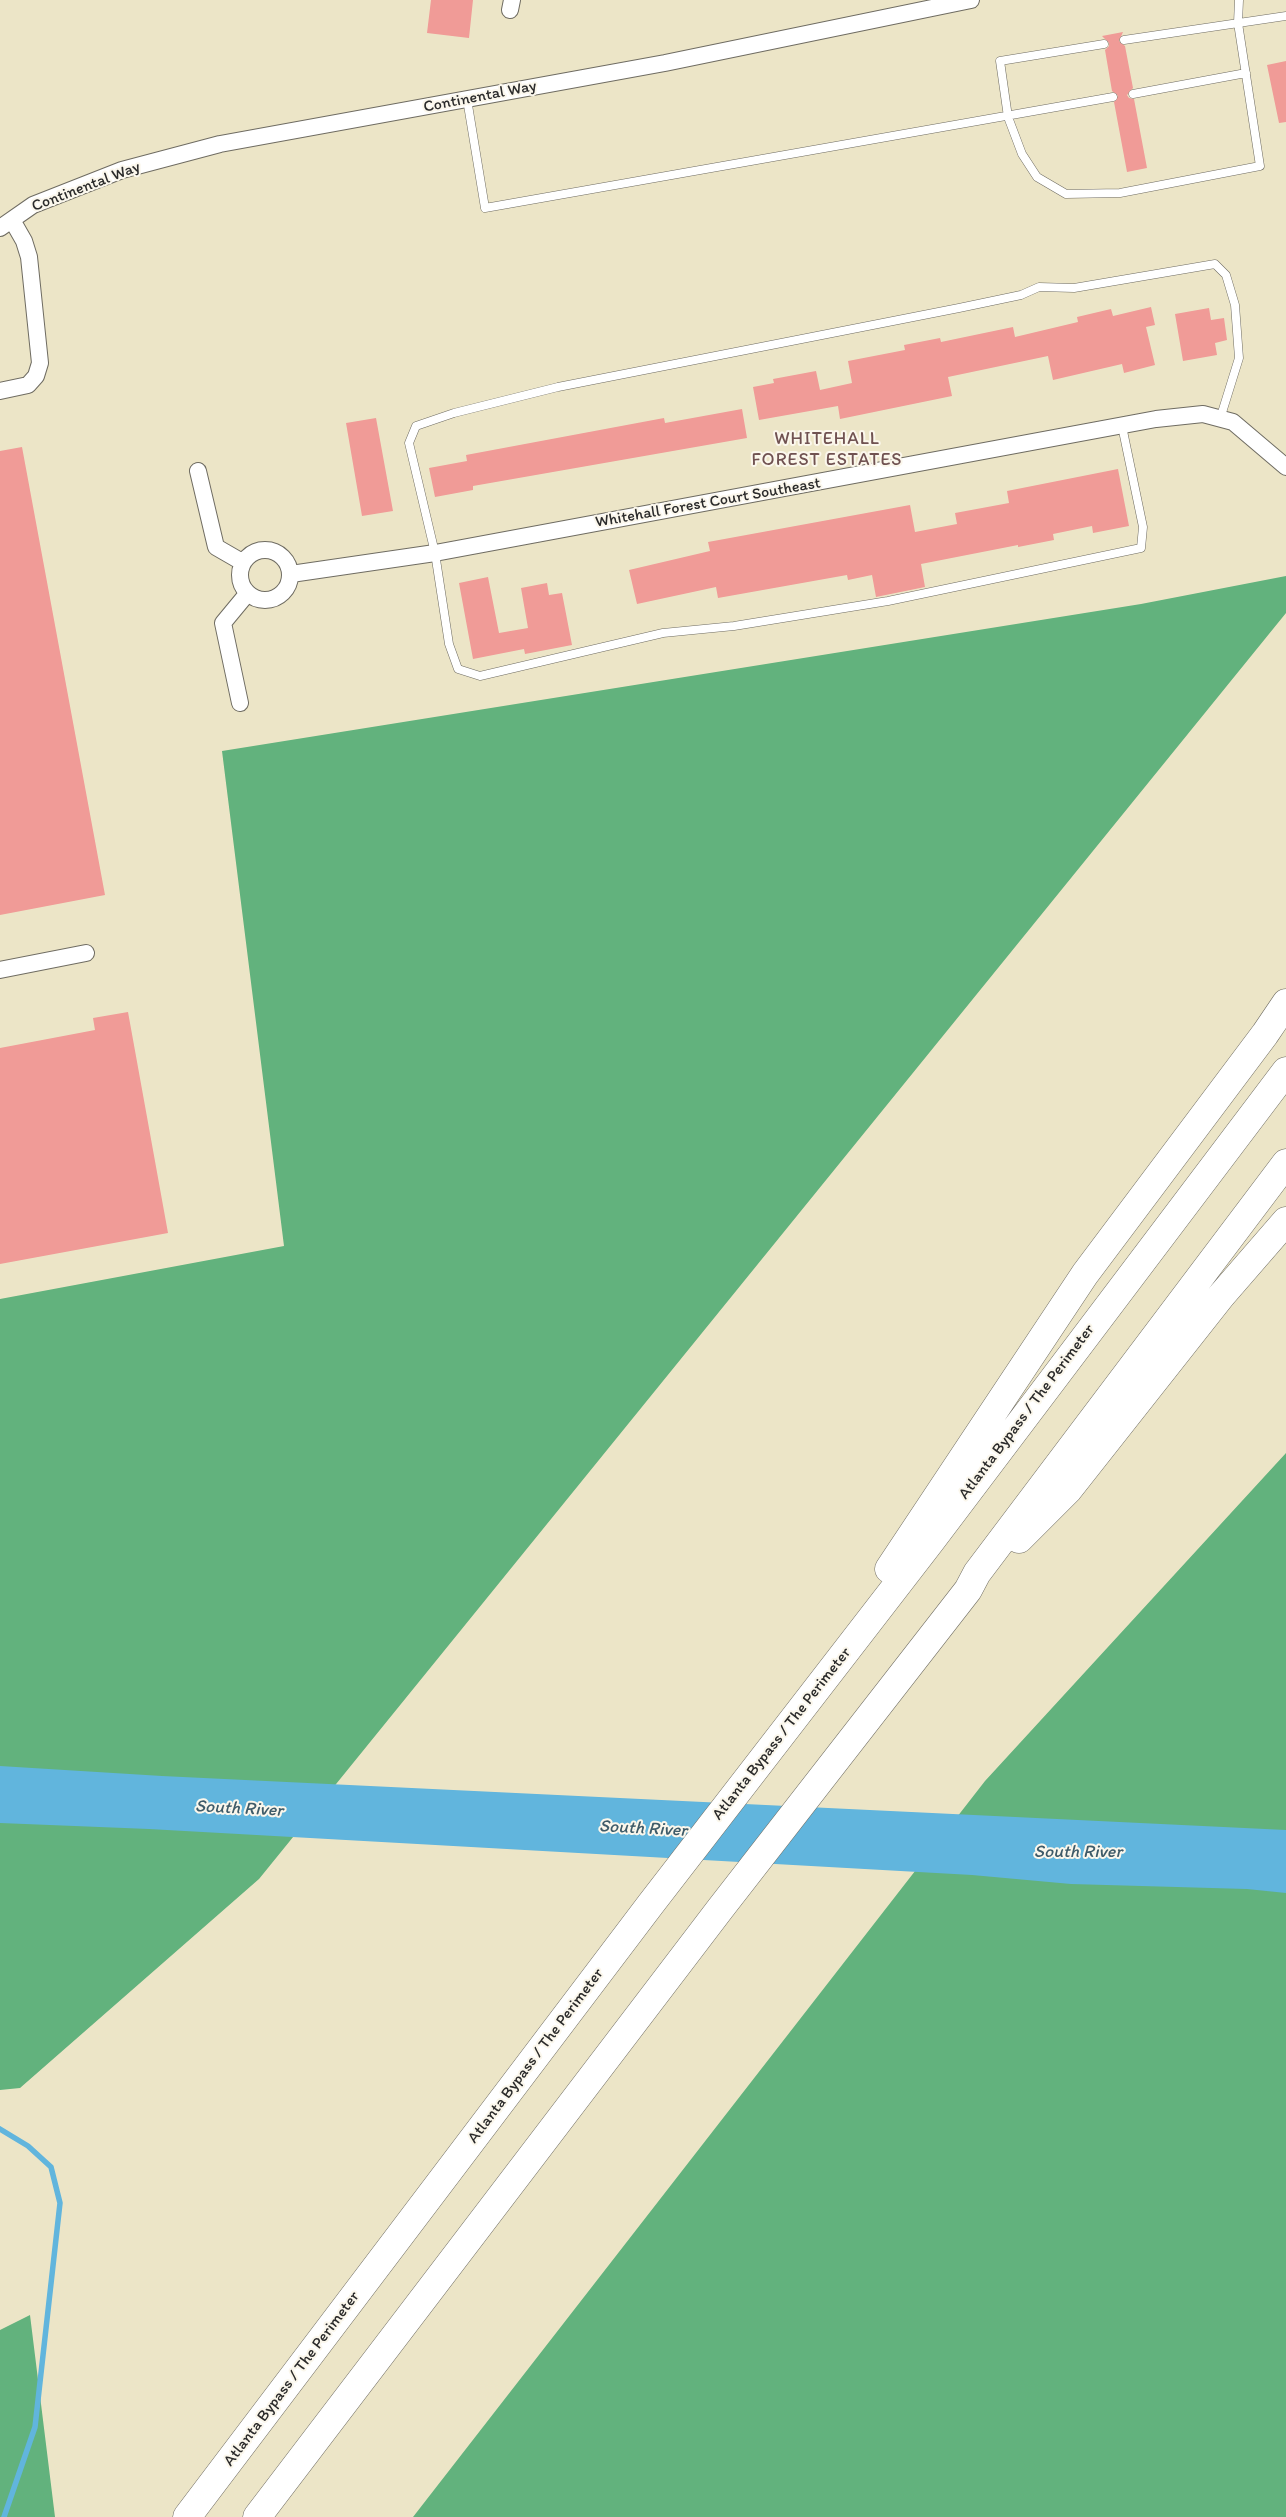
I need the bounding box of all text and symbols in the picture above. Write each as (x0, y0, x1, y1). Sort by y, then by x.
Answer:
street label: Continental Way (422, 77, 538, 117)
street label: Continental Way (29, 157, 143, 217)
district label: WHITEHALL FOREST ESTATES (749, 428, 905, 470)
street label: Whitehall Forest Court Southeast (594, 474, 822, 532)
street label: Atlanta Bypass / The Perimeter (955, 1321, 1099, 1503)
street label: Atlanta Bypass / The Perimeter (709, 1644, 855, 1824)
water label: South River (194, 1796, 284, 1822)
water label: South River (598, 1816, 688, 1842)
water label: South River (1034, 1841, 1122, 1863)
street label: Atlanta Bypass / The Perimeter (464, 1965, 608, 2147)
street label: Atlanta Bypass / The Perimeter (220, 2288, 364, 2470)

